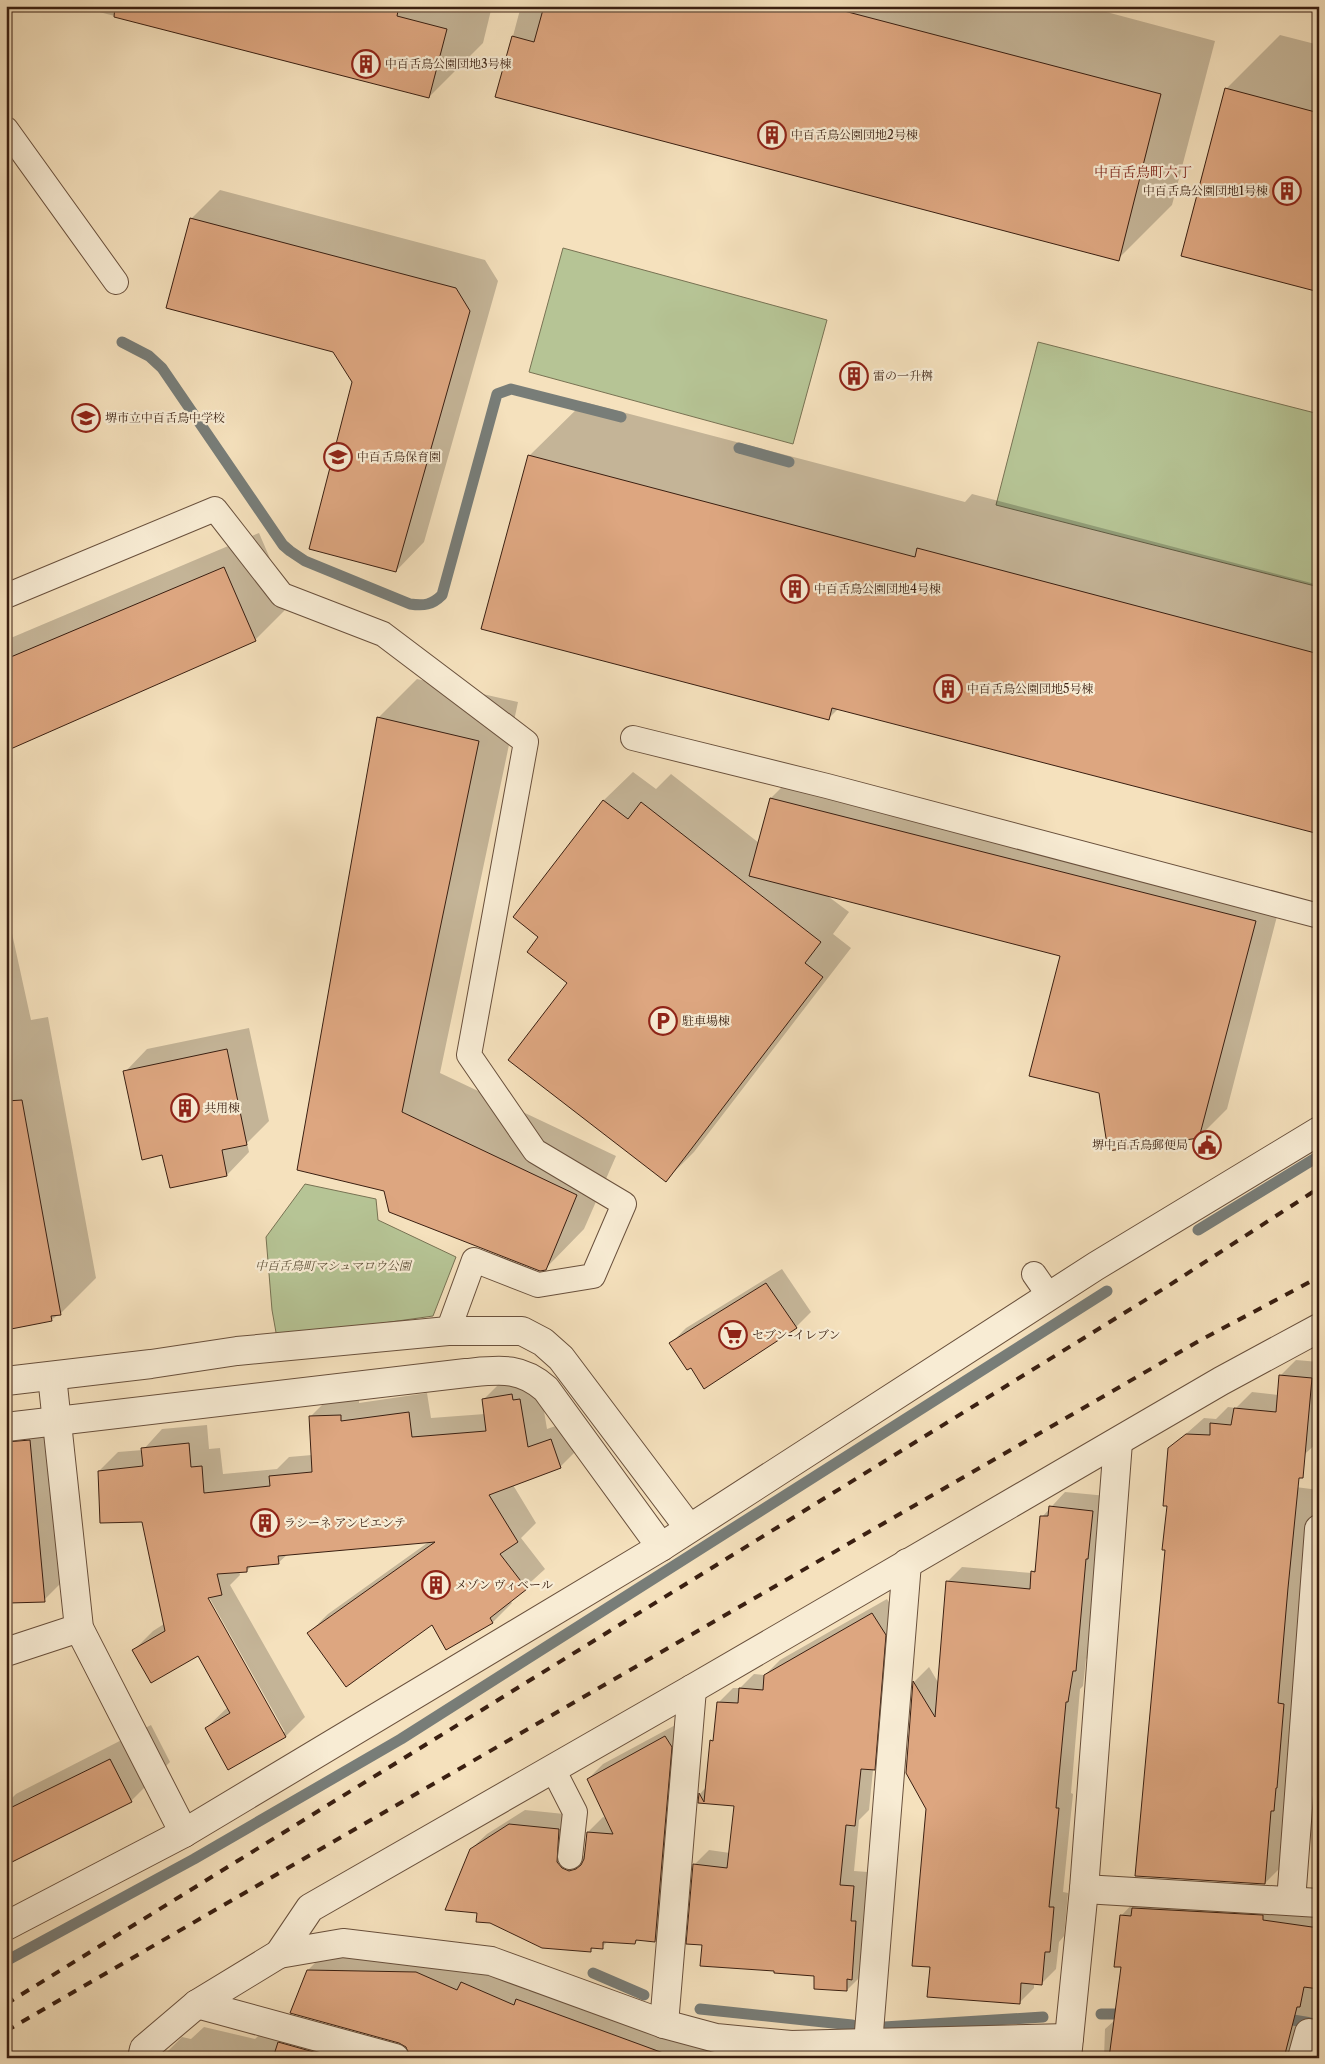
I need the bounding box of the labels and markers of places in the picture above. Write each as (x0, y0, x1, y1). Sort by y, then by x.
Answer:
building icon: 中百舌鳥公園団地3号棟 (351, 49, 381, 79)
place label: 中百舌鳥公園団地3号棟 (385, 56, 512, 71)
building icon: 中百舌鳥公園団地2号棟 (757, 120, 787, 150)
place label: 中百舌鳥公園団地2号棟 (791, 127, 918, 142)
building icon: 中百舌鳥公園団地1号棟 (1272, 176, 1302, 206)
place label: 中百舌鳥公園団地1号棟 (1143, 183, 1268, 198)
building icon: 雷の一升桝 (839, 361, 869, 391)
place label: 雷の一升桝 (873, 368, 933, 383)
school or university icon: 堺市立中百舌鳥中学校 (71, 403, 101, 433)
place label: 堺市立中百舌鳥中学校 (105, 410, 225, 425)
school or university icon: 中百舌鳥保育園 (323, 442, 353, 472)
place label: 中百舌鳥保育園 (357, 449, 441, 464)
building icon: 中百舌鳥公園団地4号棟 (780, 574, 810, 604)
place label: 中百舌鳥公園団地4号棟 (814, 581, 941, 596)
building icon: 中百舌鳥公園団地5号棟 (933, 674, 963, 704)
place label: 中百舌鳥公園団地5号棟 (967, 681, 1094, 696)
parking icon: 駐車場棟 (648, 1006, 678, 1036)
place label: 駐車場棟 (682, 1013, 730, 1028)
building icon: 共用棟 (170, 1093, 200, 1123)
place label: 共用棟 (204, 1100, 240, 1115)
public building icon: 堺中百舌鳥郵便局 (1192, 1130, 1222, 1160)
place label: 堺中百舌鳥郵便局 (1092, 1137, 1188, 1152)
supermarket icon: セブン-イレブン (718, 1320, 748, 1350)
place label: セブン-イレブン (752, 1327, 841, 1342)
building icon: ラシーネ アンビエンテ (250, 1508, 280, 1538)
place label: ラシーネ アンビエンテ (284, 1515, 406, 1530)
building icon: メゾン ヴィベール (421, 1570, 451, 1600)
place label: メゾン ヴィベール (455, 1577, 553, 1592)

